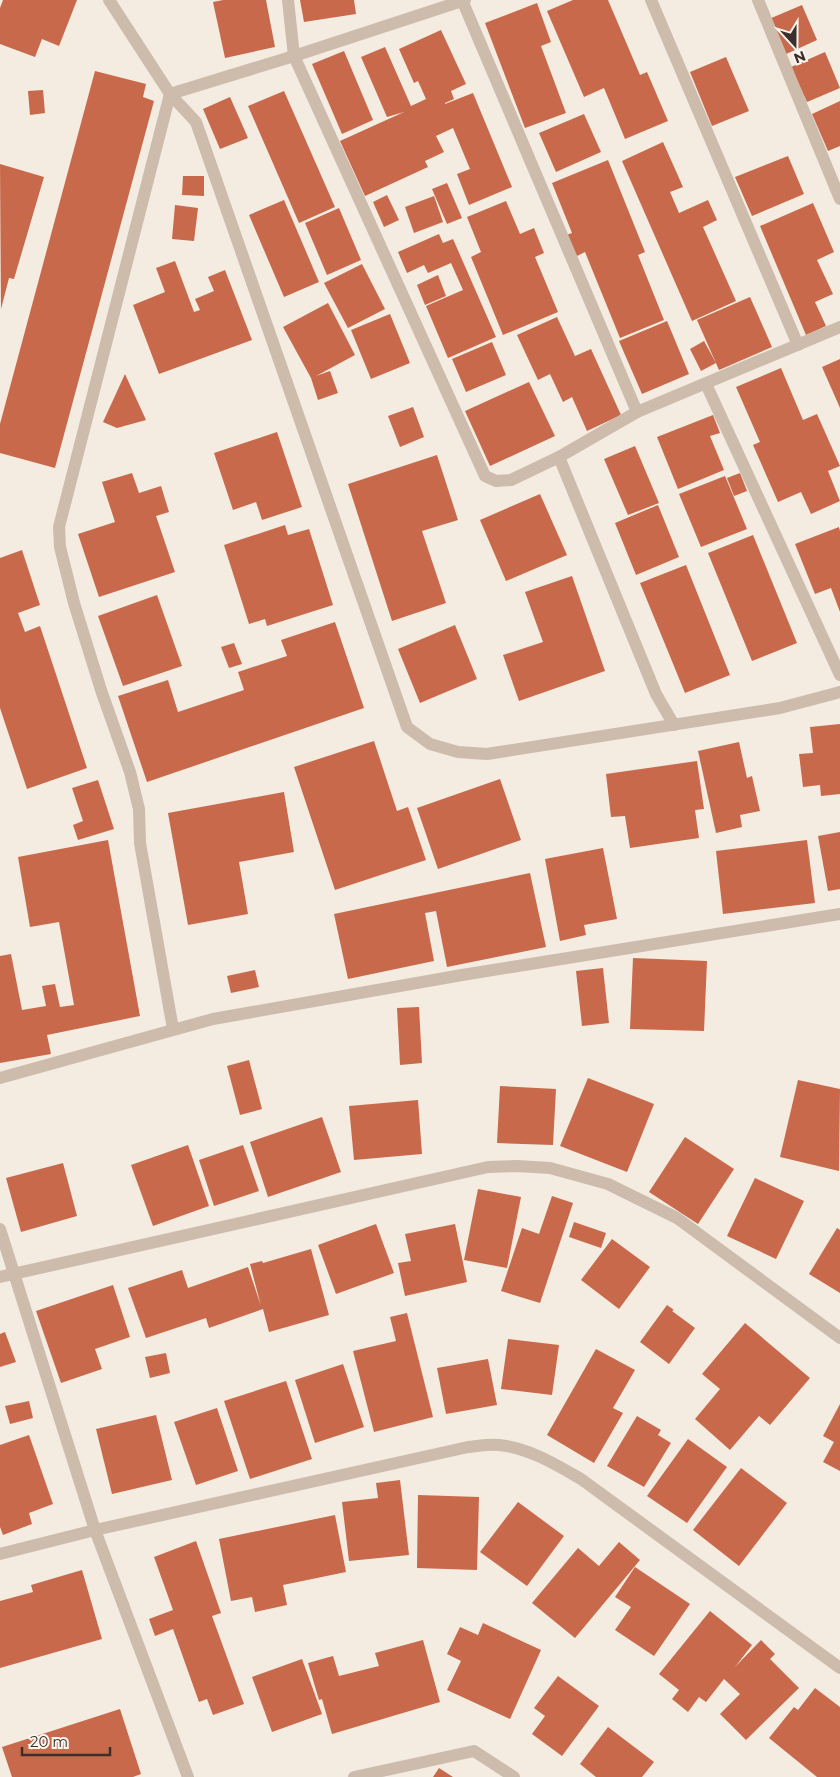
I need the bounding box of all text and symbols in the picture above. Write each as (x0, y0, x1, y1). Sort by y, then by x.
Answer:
north arrow (770, 20, 820, 70)
text: N (791, 47, 808, 68)
scale bar (22, 1724, 110, 1756)
text: 20 m (30, 1732, 68, 1751)

